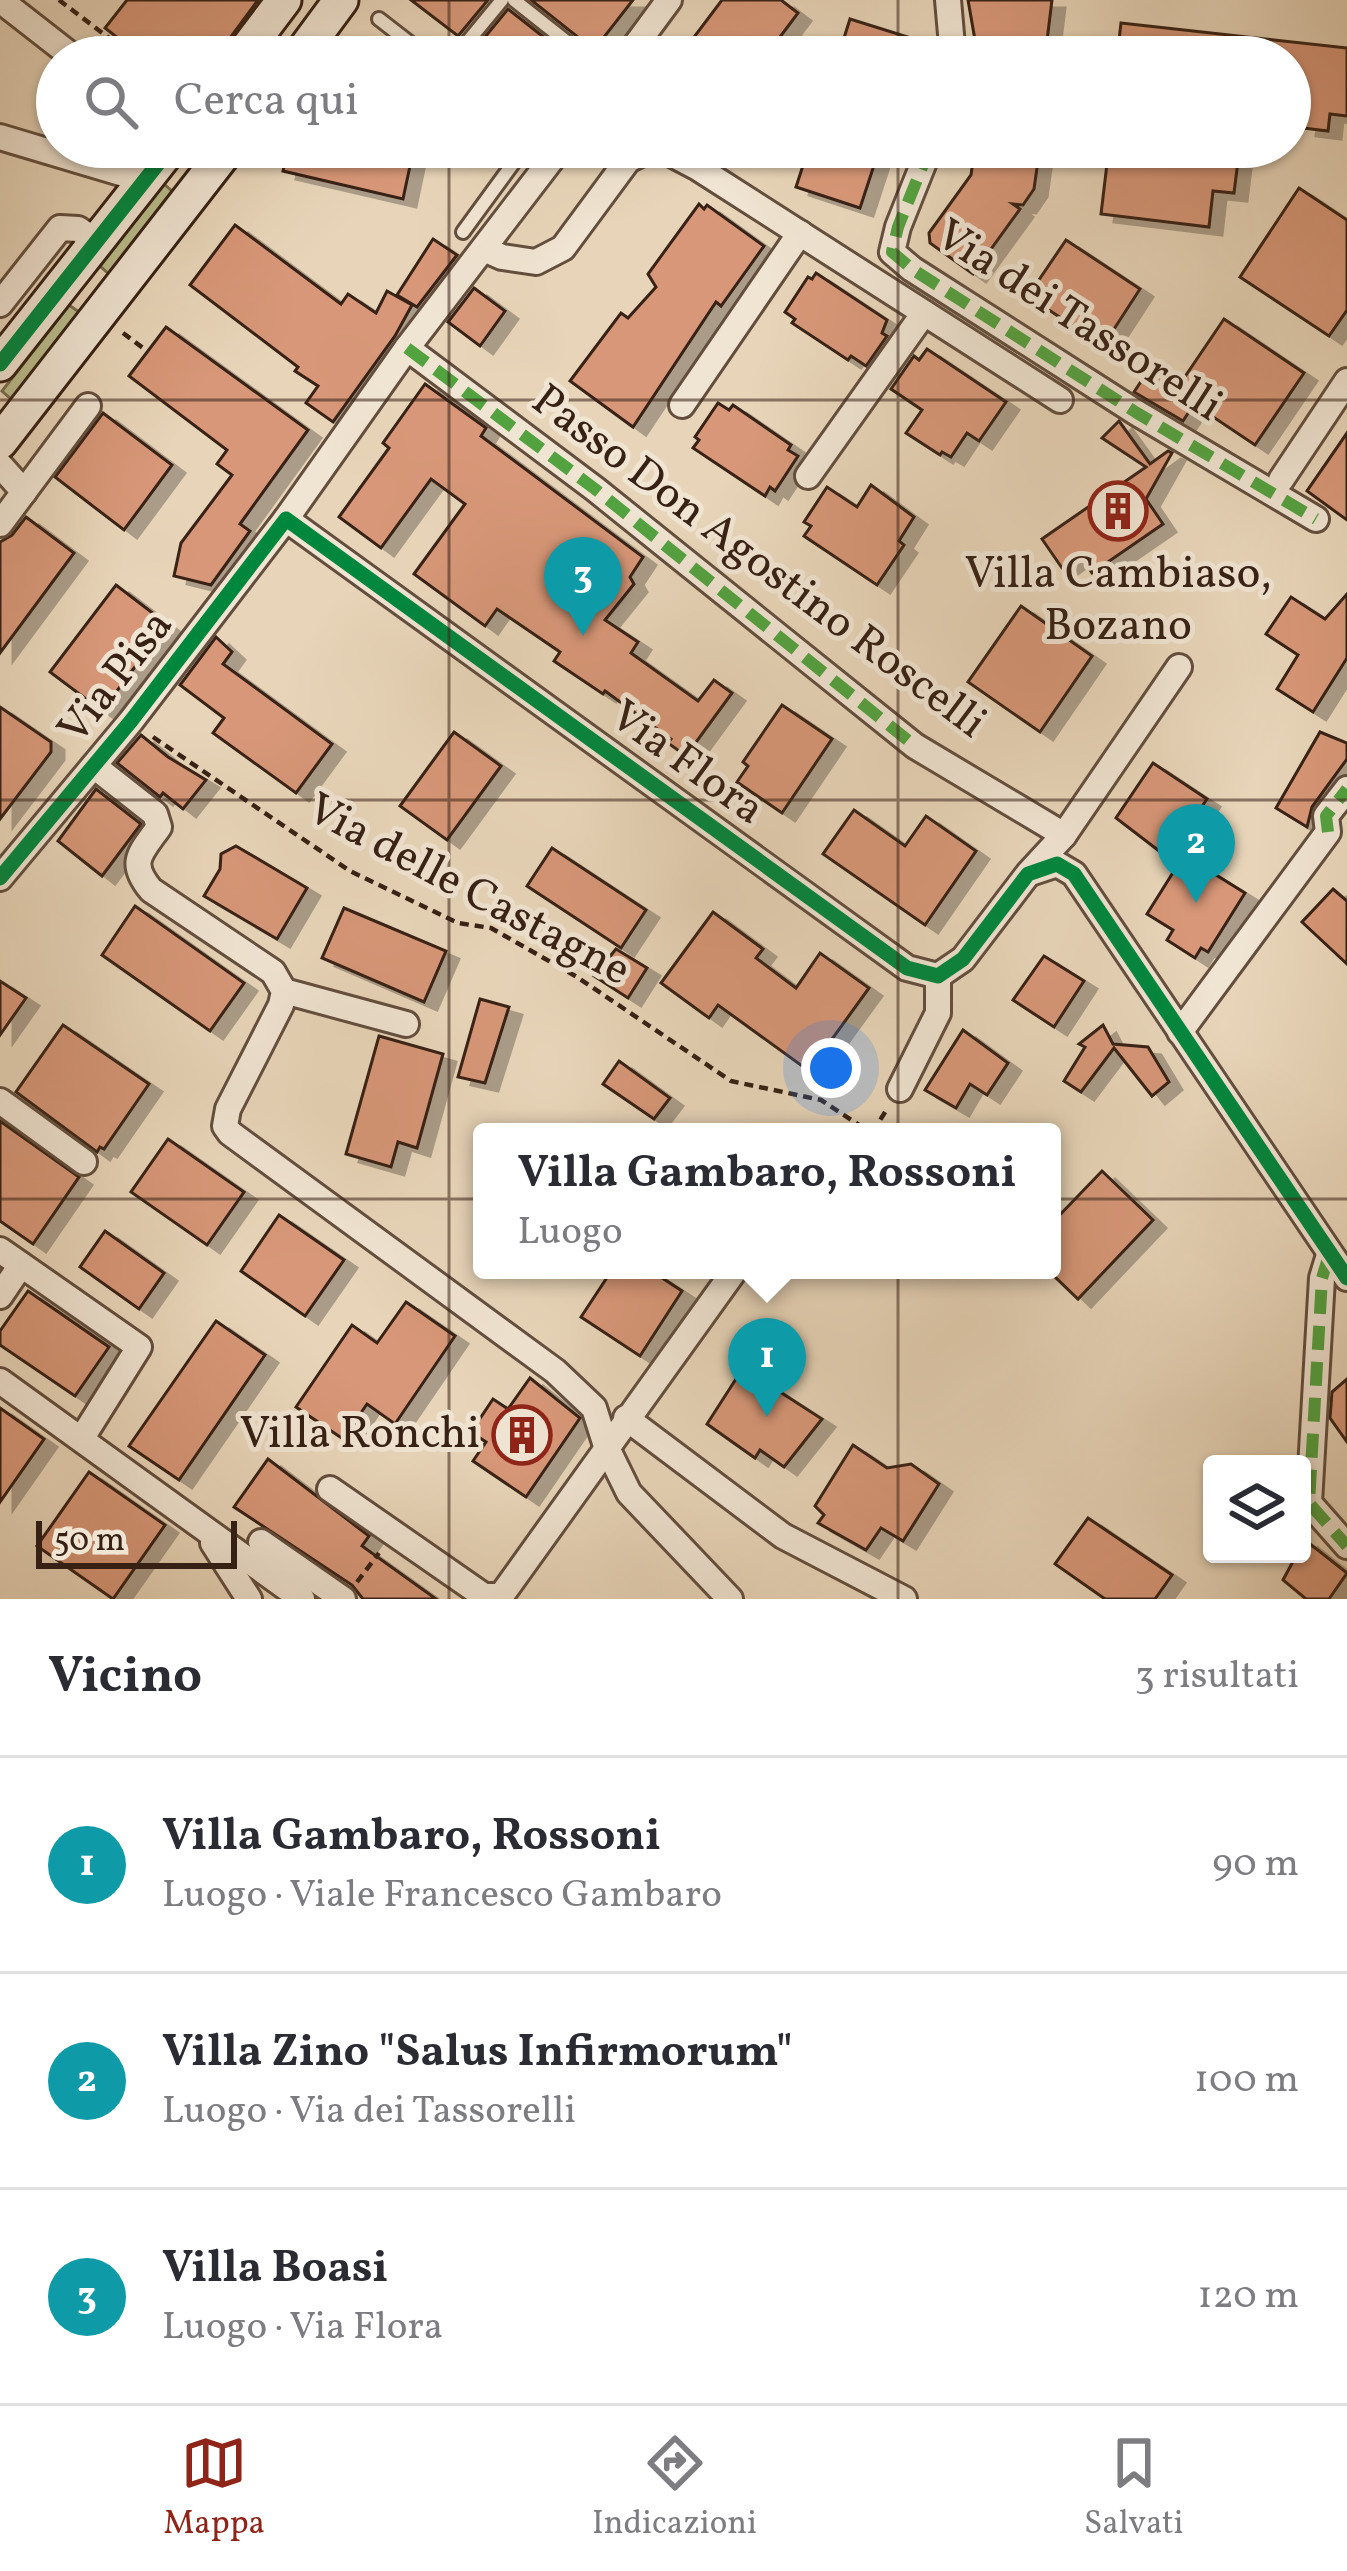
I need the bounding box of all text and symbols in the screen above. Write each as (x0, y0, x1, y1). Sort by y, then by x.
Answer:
search box (36, 36, 1311, 168)
icon: search (78, 69, 144, 135)
text: Cerca qui (174, 71, 359, 134)
street label: Via dei Tassorelli (922, 206, 1234, 438)
street label: Passo Don Agostino Roscelli (518, 371, 998, 755)
building icon: Villa Cambiaso, Bozano (1087, 480, 1149, 542)
pin: 3 (544, 537, 622, 636)
place label: Villa Cambiaso, Bozano (964, 544, 1272, 659)
street label: Via Pisa (44, 598, 190, 758)
street label: Via Flora (596, 686, 776, 842)
street label: Via delle Castagne (295, 779, 641, 1003)
pin: 2 (1157, 804, 1235, 903)
your location (801, 1038, 861, 1098)
popup (473, 1123, 1061, 1279)
text: Villa Gambaro, Rossoni (518, 1143, 1016, 1206)
text: Luogo (518, 1206, 623, 1260)
pin: 1 (728, 1318, 806, 1417)
place label: Villa Ronchi (239, 1404, 480, 1467)
building icon: Villa Ronchi (491, 1404, 553, 1466)
map controls (1203, 1455, 1311, 1563)
button: layers (1203, 1455, 1311, 1563)
scale bar (36, 1515, 237, 1568)
text: 50 m (54, 1519, 125, 1565)
text: Vicino (48, 1642, 202, 1713)
text: 3 risultati (1135, 1650, 1299, 1704)
text: Villa Gambaro, Rossoni (162, 1806, 661, 1869)
text: 1 (79, 1838, 95, 1892)
text: 90 m (1212, 1838, 1299, 1892)
text: Luogo · Viale Francesco Gambaro (162, 1869, 722, 1923)
text: Villa Zino "Salus Infirmorum" (162, 2022, 793, 2085)
text: 2 (77, 2054, 97, 2108)
text: 100 m (1194, 2054, 1299, 2108)
text: Luogo · Via dei Tassorelli (162, 2085, 576, 2139)
text: Villa Boasi (162, 2238, 388, 2301)
text: 3 (77, 2270, 97, 2324)
text: 120 m (1198, 2270, 1299, 2324)
text: Luogo · Via Flora (162, 2301, 443, 2355)
tab: Mappa (164, 2430, 265, 2548)
tab: Indicazioni (592, 2430, 757, 2548)
tab: Salvati (1084, 2430, 1183, 2548)

